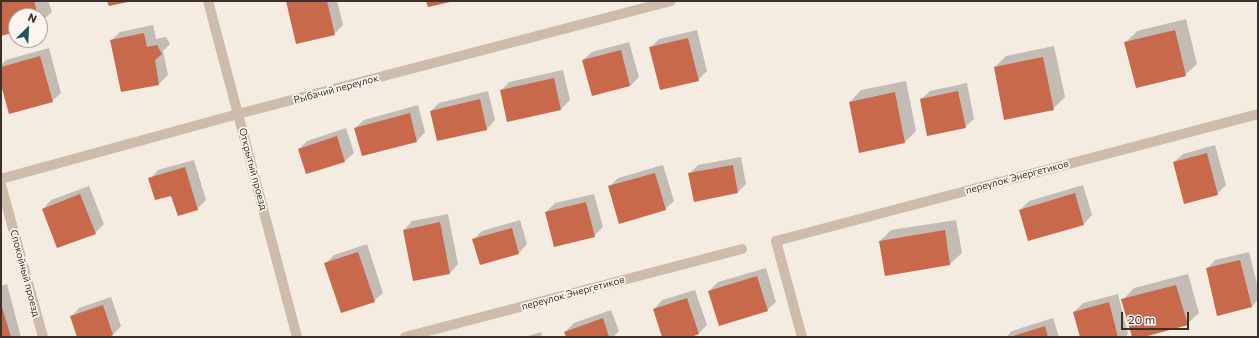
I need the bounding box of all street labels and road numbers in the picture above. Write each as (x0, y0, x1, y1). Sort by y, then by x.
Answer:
street label: Рыбачий переулок (292, 72, 380, 106)
street label: Открытый проезд (236, 127, 270, 211)
street label: переулок Энергетиков (964, 157, 1070, 197)
street label: Спокойный проезд (8, 228, 42, 318)
street label: переулок Энергетиков (520, 273, 626, 313)

